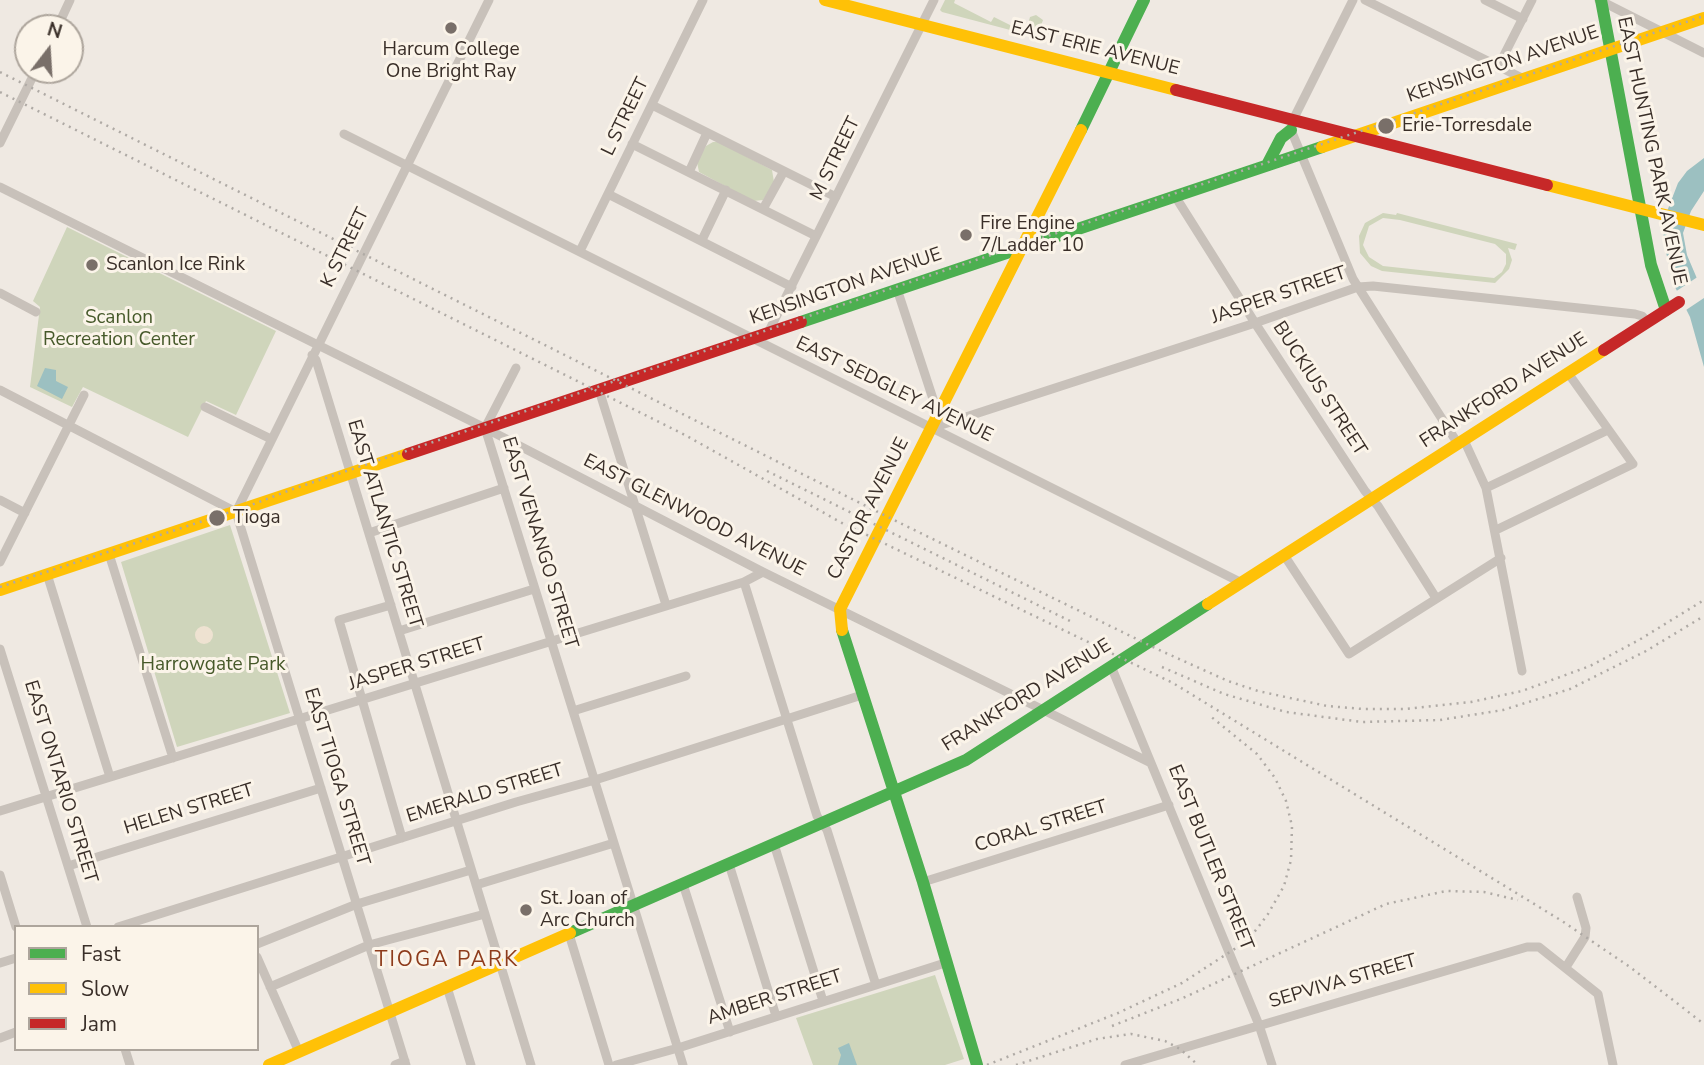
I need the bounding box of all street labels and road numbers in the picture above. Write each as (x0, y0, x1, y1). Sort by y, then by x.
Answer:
street label: EAST HUNTING PARK AVENUE (1611, 15, 1691, 287)
street label: EAST ERIE AVENUE (1008, 17, 1182, 81)
street label: KENSINGTON AVENUE (1404, 21, 1602, 109)
street label: L STREET (597, 74, 655, 160)
street label: M STREET (806, 114, 866, 204)
street label: K STREET (317, 205, 375, 291)
street label: KENSINGTON AVENUE (747, 243, 945, 331)
street label: JASPER STREET (1209, 262, 1349, 330)
street label: BUCKIUS STREET (1267, 318, 1371, 460)
street label: FRANKFORD AVENUE (1416, 328, 1592, 454)
street label: EAST SEDGLEY AVENUE (792, 332, 996, 448)
street label: EAST ATLANTIC STREET (341, 417, 427, 631)
street label: EAST VENANGO STREET (496, 434, 582, 652)
street label: CASTOR AVENUE (823, 434, 915, 584)
street label: EAST GLENWOOD AVENUE (579, 450, 809, 582)
street label: JASPER STREET (346, 633, 488, 697)
street label: FRANKFORD AVENUE (938, 635, 1116, 757)
street label: EAST ONTARIO STREET (18, 678, 102, 886)
street label: EAST TIOGA STREET (298, 685, 374, 869)
street label: EMERALD STREET (404, 759, 566, 829)
street label: EAST BUTLER STREET (1162, 762, 1258, 954)
street label: HELEN STREET (121, 779, 257, 841)
street label: CORAL STREET (972, 796, 1110, 858)
street label: SEPVIVA STREET (1267, 950, 1419, 1014)
street label: AMBER STREET (705, 965, 845, 1031)

